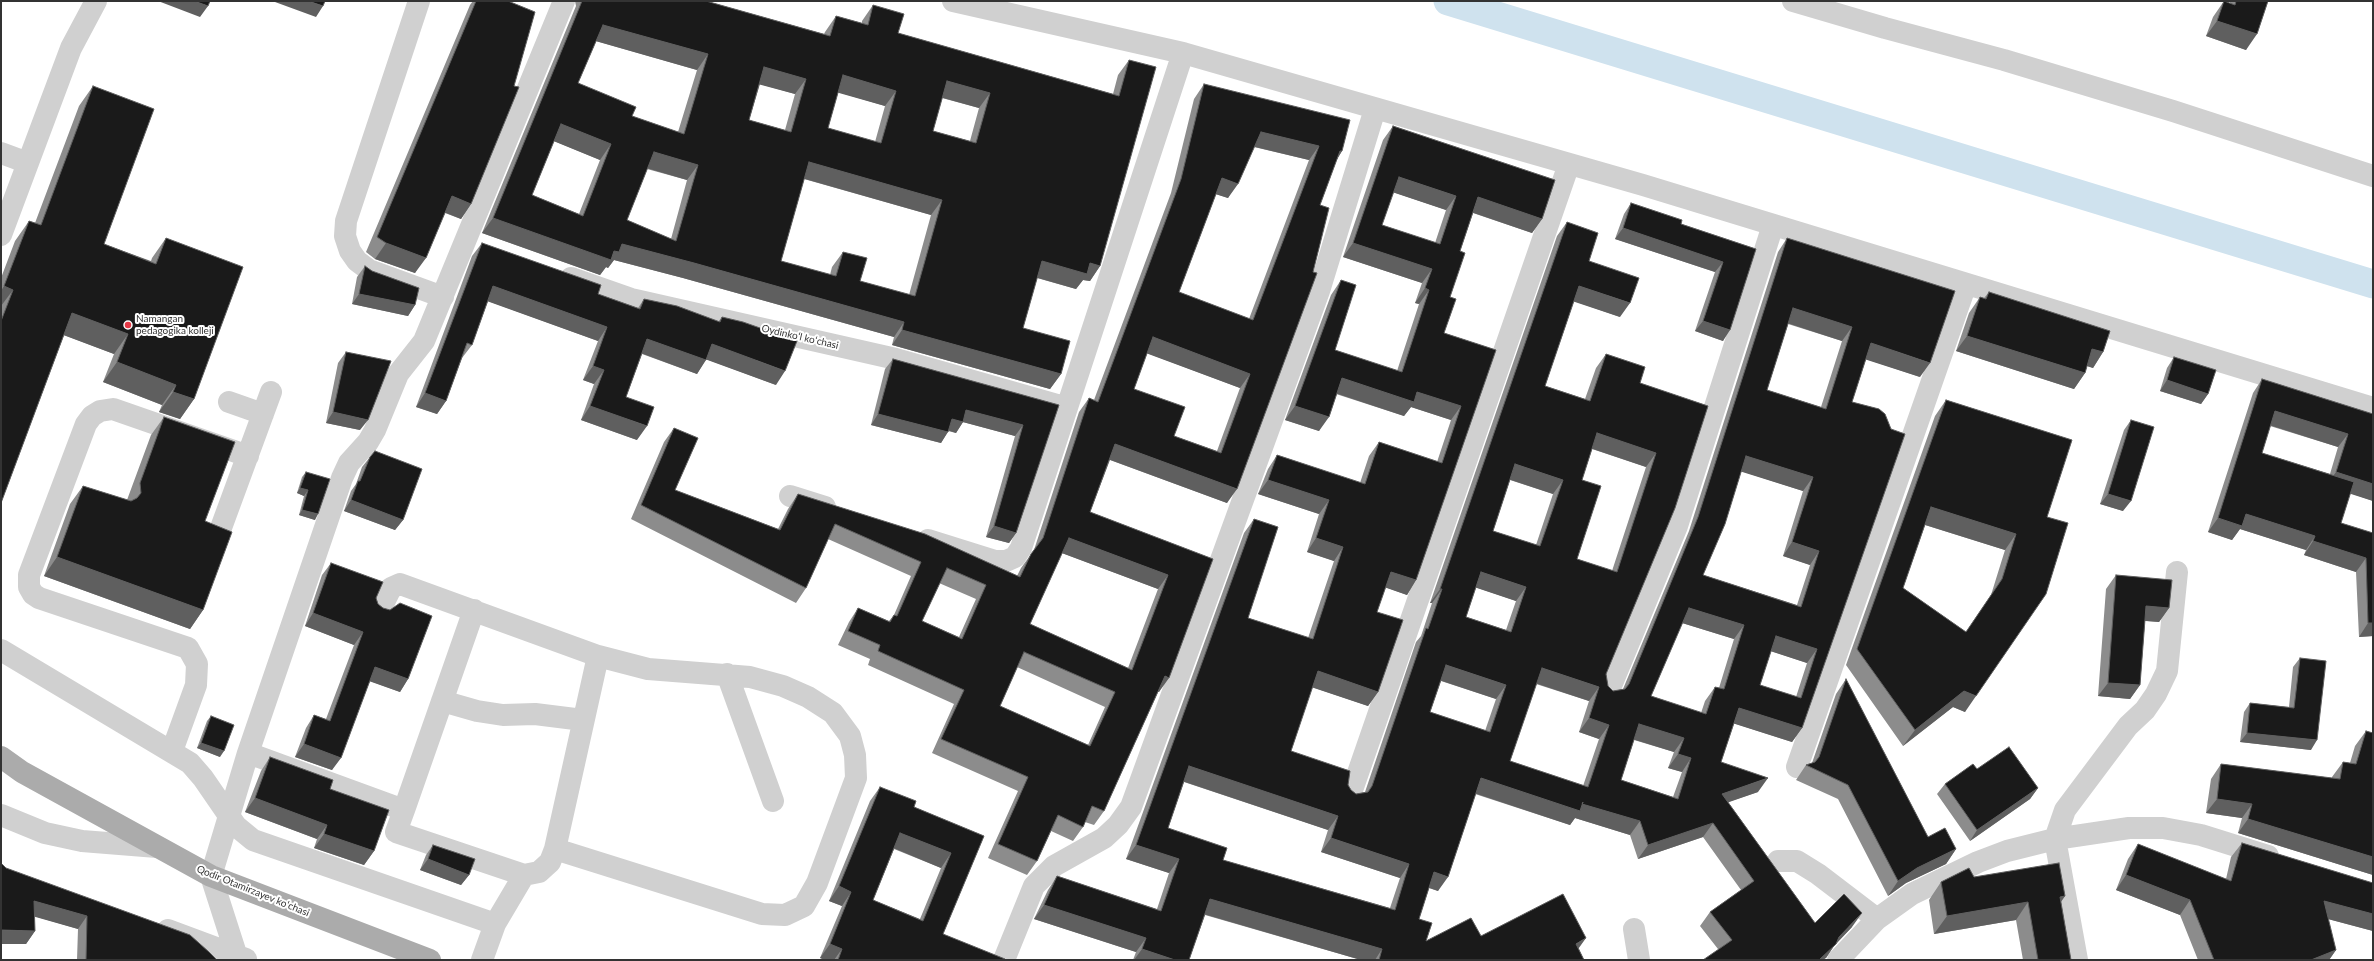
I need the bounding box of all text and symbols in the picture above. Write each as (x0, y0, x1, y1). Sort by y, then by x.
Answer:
place label: Namangan pedagogika kolleji (136, 313, 214, 336)
marker: Namangan pedagogika kolleji (123, 320, 133, 330)
street label: Oydinkoʻl koʻchasi (760, 322, 840, 352)
street label: Qodir Otamirzayev koʻchasi (195, 863, 311, 919)

